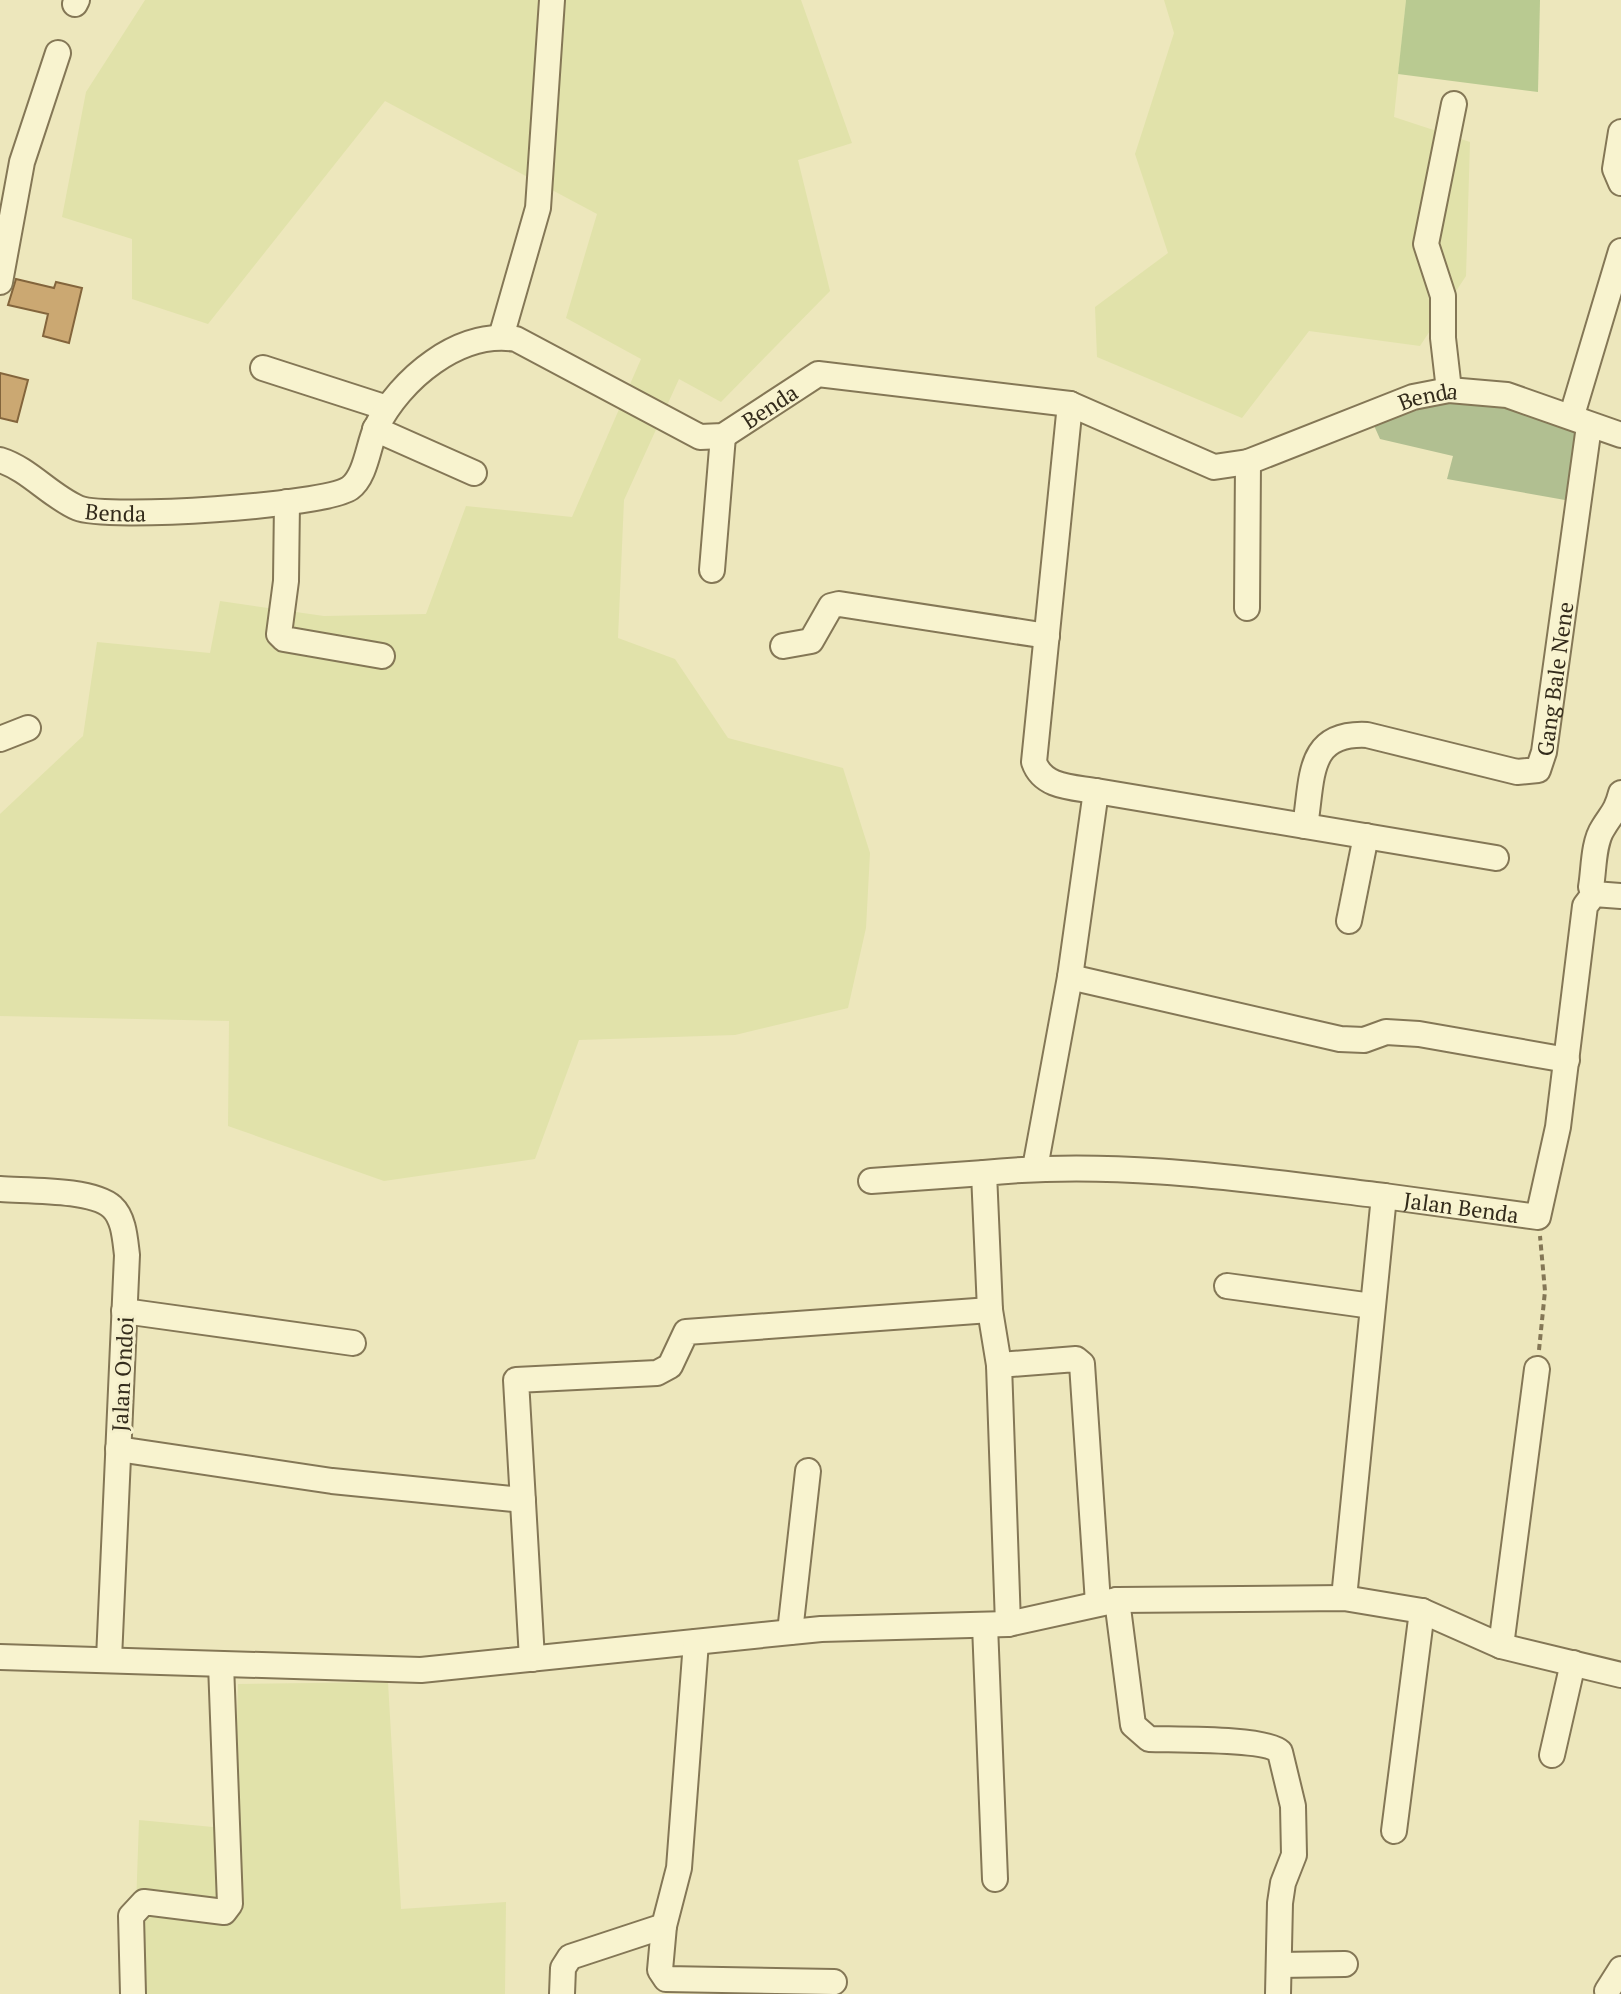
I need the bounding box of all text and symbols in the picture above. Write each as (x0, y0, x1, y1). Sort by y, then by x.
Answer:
street label: Benda (1393, 375, 1459, 416)
street label: Benda (736, 377, 803, 435)
street label: Benda (84, 496, 146, 527)
street label: Gang Bale Nene (1529, 600, 1579, 758)
street label: Jalan Benda (1402, 1184, 1521, 1229)
street label: Jalan Ondoi (105, 1316, 139, 1432)

